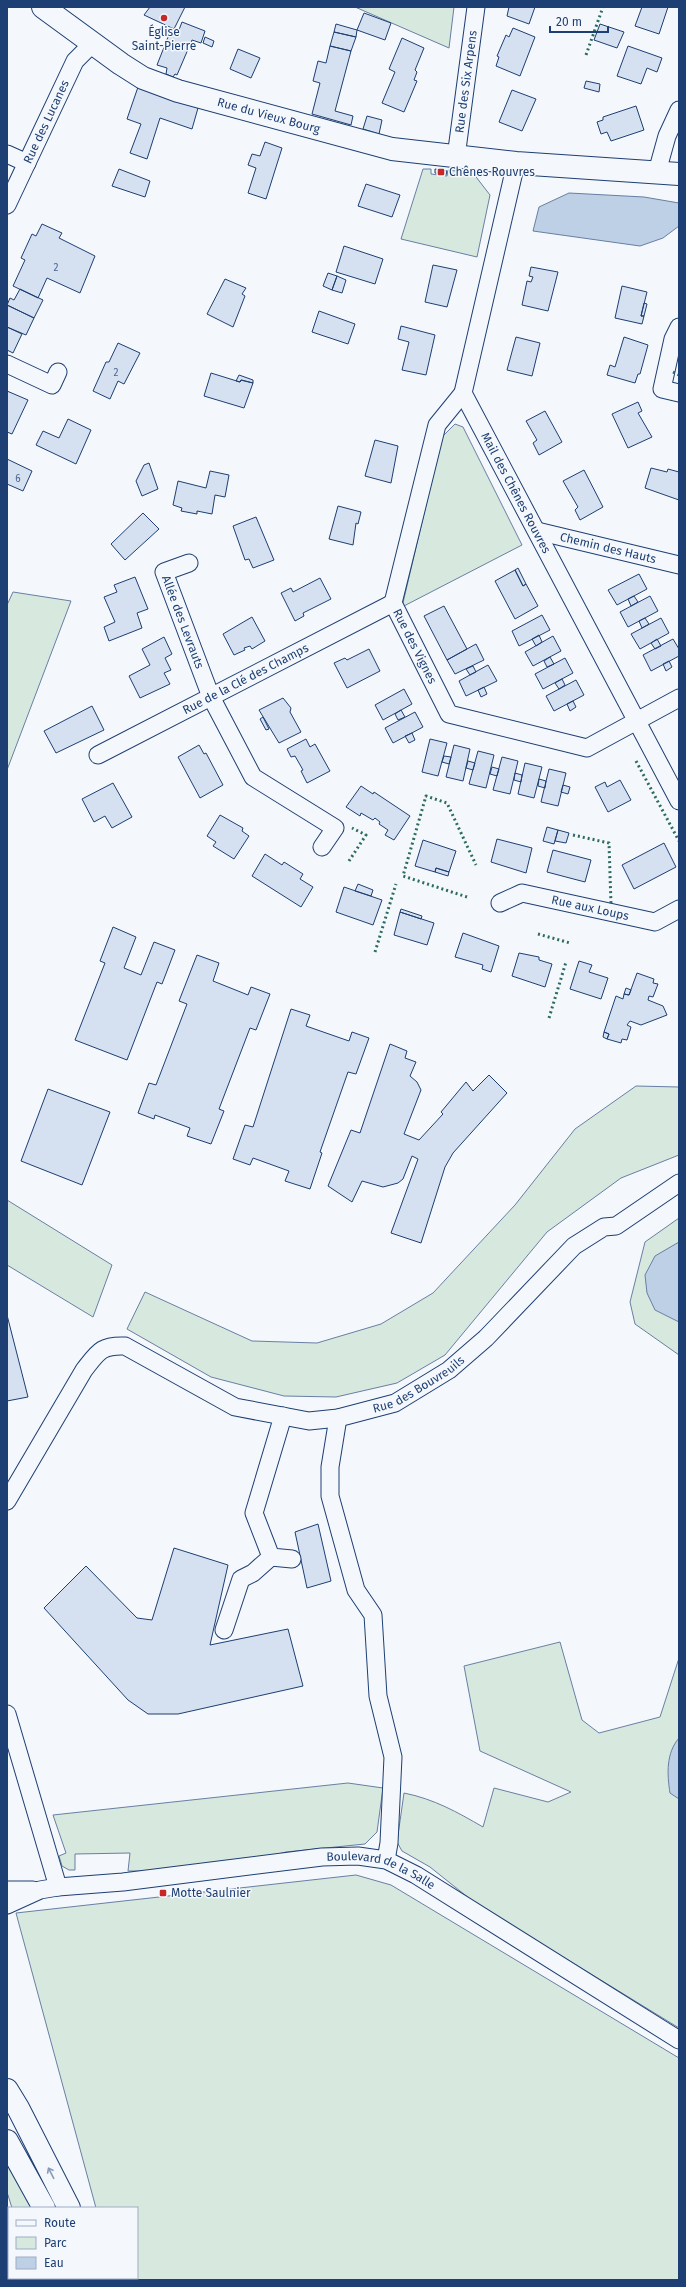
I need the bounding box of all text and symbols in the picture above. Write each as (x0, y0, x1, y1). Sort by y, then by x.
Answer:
scale bar (550, 8, 608, 34)
marker: Église Saint-Pierre (159, 13, 169, 23)
text: 20 m (556, 15, 582, 29)
place label: Église Saint-Pierre (132, 24, 196, 53)
street label: Rue des Six Arpens (452, 29, 480, 134)
street label: Rue des Lucanes (21, 77, 72, 166)
street label: Rue du Vieux Bourg (216, 95, 322, 136)
place label: Chênes Rouvres (449, 165, 535, 179)
marker: Chênes Rouvres (436, 167, 446, 177)
house number: 2 (54, 262, 59, 274)
house number: 2 (114, 367, 119, 379)
street label: Mail des Chênes Rouvres (478, 430, 554, 556)
house number: 6 (15, 473, 21, 485)
street label: Chemin des Hauts (559, 530, 658, 566)
street label: Allée des Levrauts (159, 573, 207, 671)
street label: Rue des Vignes (390, 606, 440, 686)
street label: Rue de la Clé des Champs (180, 641, 311, 717)
street label: Rue aux Loups (550, 893, 631, 923)
street label: Rue des Bouvreuils (371, 1353, 467, 1416)
street label: Boulevard de la Salle (326, 1849, 438, 1892)
place label: Motte Saulnier (171, 1886, 251, 1900)
marker: Motte Saulnier (158, 1888, 168, 1898)
one-way arrow (47, 2167, 54, 2179)
legend (8, 2207, 138, 2279)
text: Route (44, 2216, 76, 2230)
text: Parc (44, 2236, 67, 2250)
text: Eau (44, 2256, 64, 2270)

